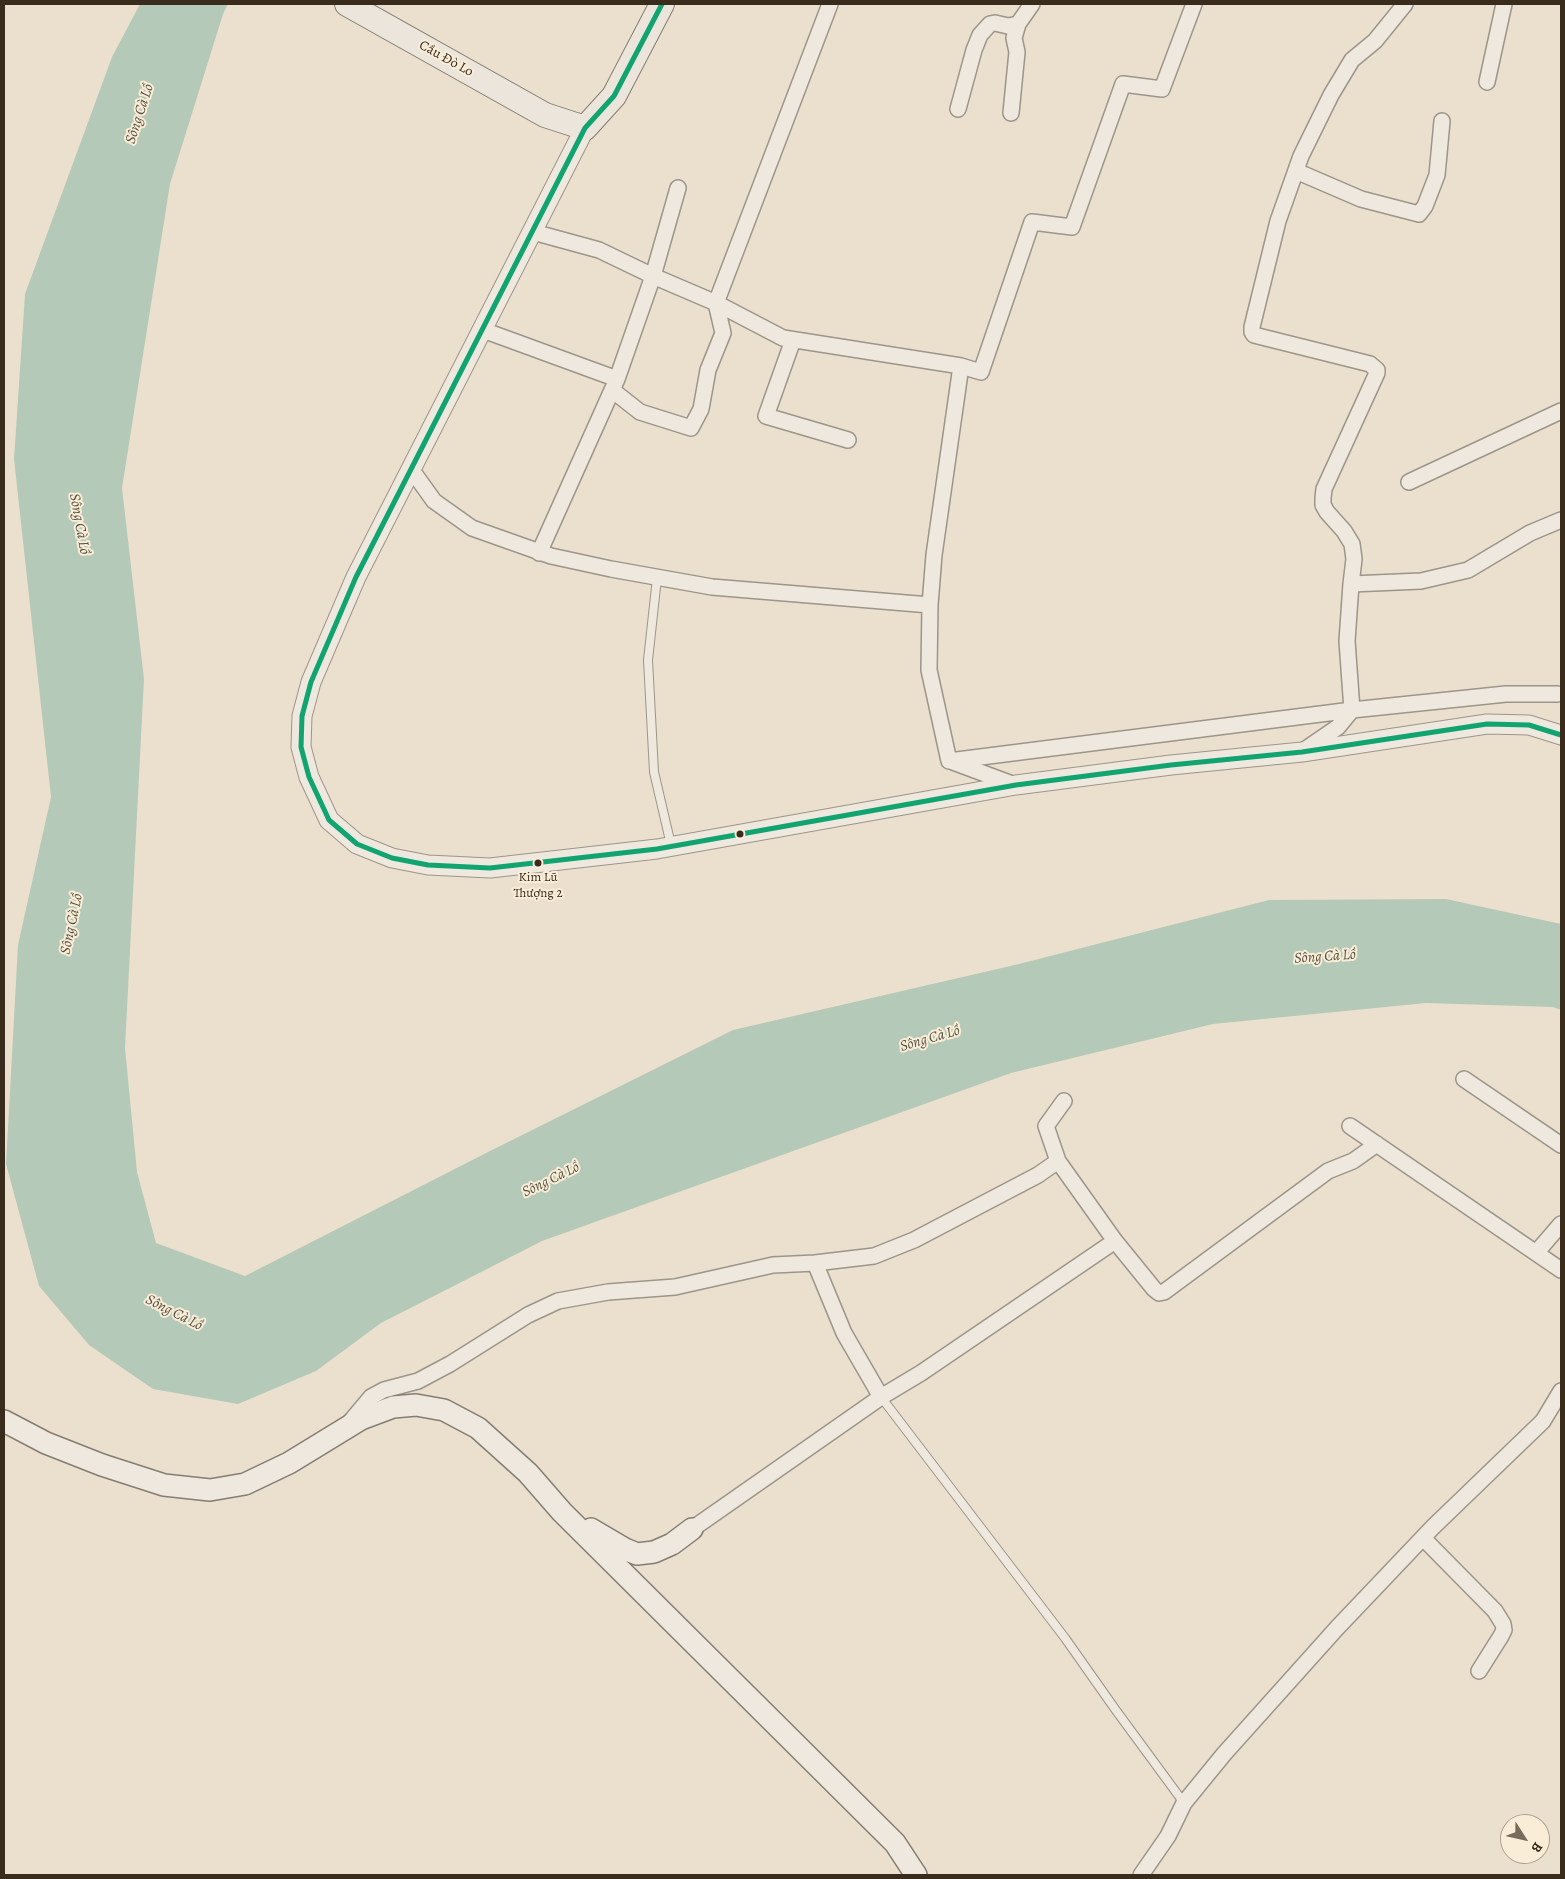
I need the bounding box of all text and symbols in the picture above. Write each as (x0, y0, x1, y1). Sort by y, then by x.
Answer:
street label: Cầu Đò Lo (416, 37, 476, 81)
water label: Sông Cà Lồ (122, 82, 158, 146)
water label: Sông Cà Lồ (65, 492, 93, 556)
unlabelled marker (735, 829, 745, 839)
marker: Kim Lũ Thượng 2 (533, 858, 543, 868)
place label: Kim Lũ Thượng 2 (513, 870, 563, 901)
water label: Sông Cà Lồ (57, 892, 87, 956)
water label: Sông Cà Lồ (1294, 946, 1356, 968)
water label: Sông Cà Lồ (898, 1022, 962, 1056)
water label: Sông Cà Lồ (519, 1158, 583, 1202)
water label: Sông Cà Lồ (142, 1291, 206, 1335)
north arrow (1500, 1814, 1550, 1864)
text: B (1527, 1838, 1547, 1856)

